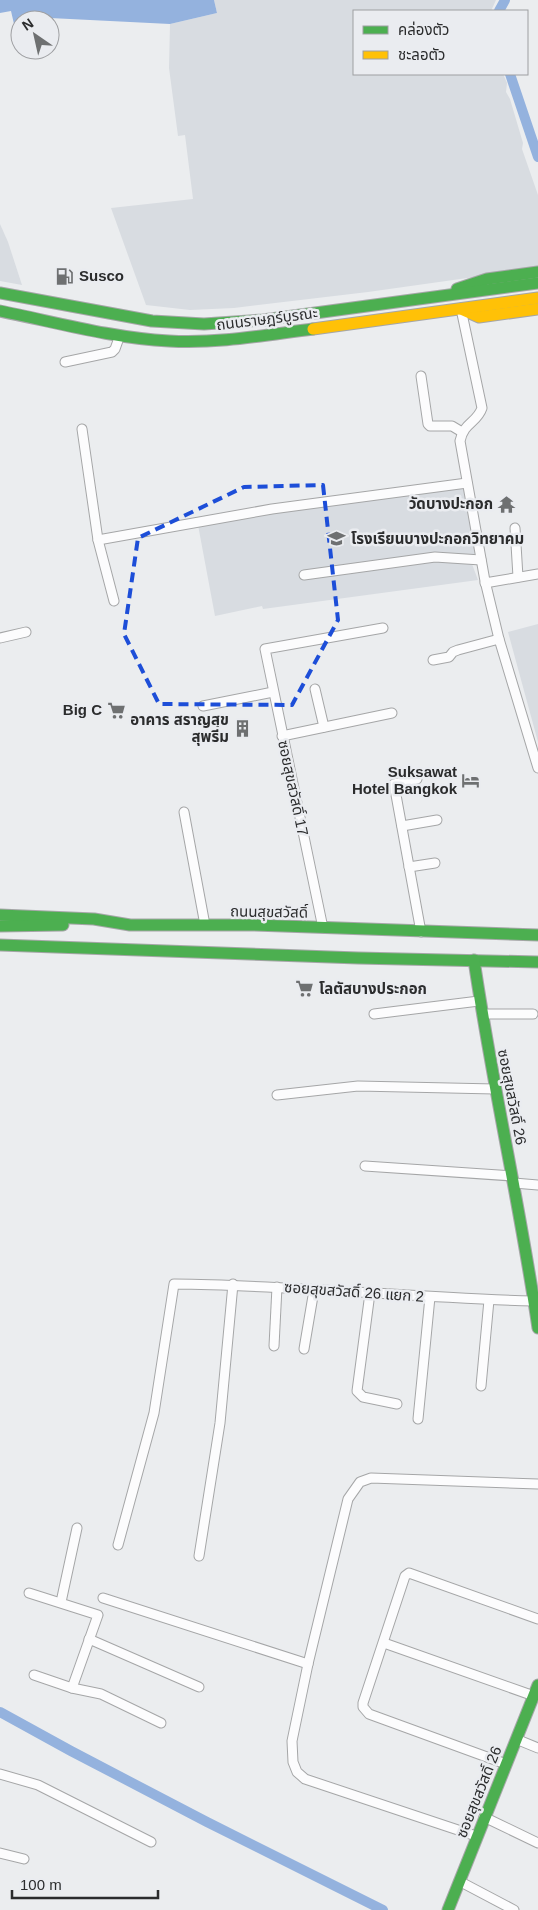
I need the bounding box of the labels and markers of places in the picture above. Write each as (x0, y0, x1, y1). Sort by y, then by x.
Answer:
fuel station icon: Susco (55, 266, 75, 286)
place label: Susco (79, 267, 124, 284)
temple icon: วัดบางปะกอก (497, 494, 517, 514)
place label: วัดบางปะกอก (409, 495, 493, 512)
school or university icon: โรงเรียนบางปะกอกวิทยาคม (327, 529, 347, 549)
place label: โรงเรียนบางปะกอกวิทยาคม (351, 530, 524, 547)
supermarket icon: Big C (106, 700, 126, 720)
place label: Big C (63, 701, 102, 718)
place label: อาคาร สราญสุข สุพรีม (130, 711, 229, 746)
building icon: อาคาร สราญสุข สุพรีม (233, 719, 253, 739)
place label: Suksawat Hotel Bangkok (352, 763, 458, 797)
hotel icon: Suksawat Hotel Bangkok (461, 771, 481, 791)
supermarket icon: โลตัสบางประกอก (295, 979, 315, 999)
place label: โลตัสบางประกอก (319, 980, 427, 997)

